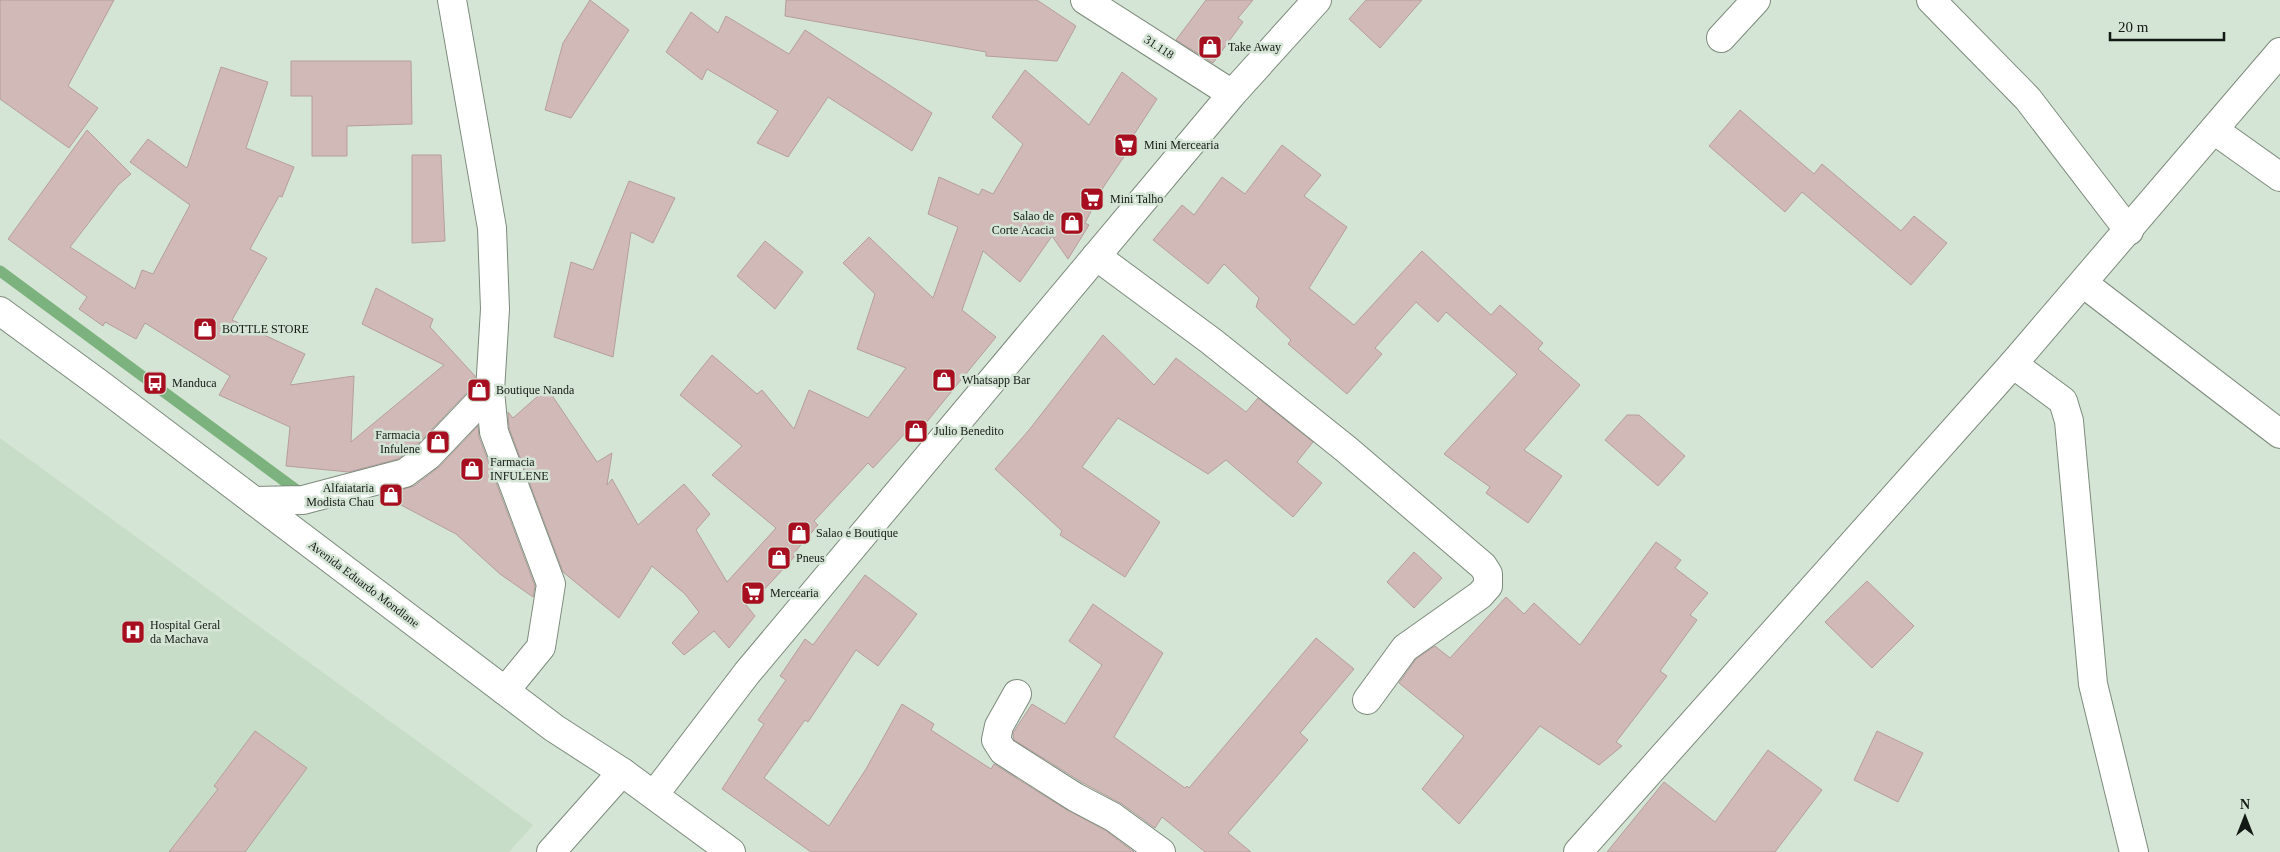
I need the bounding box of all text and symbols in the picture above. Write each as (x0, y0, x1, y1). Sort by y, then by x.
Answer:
scale bar (2110, 10, 2224, 42)
text: 20 m (2118, 19, 2149, 35)
street label: 31.118 (1142, 32, 1176, 62)
shop icon: Take Away (1197, 34, 1223, 60)
place label: Take Away (1228, 40, 1281, 54)
supermarket icon: Mini Mercearia (1113, 132, 1139, 158)
place label: Mini Mercearia (1144, 138, 1220, 152)
supermarket icon: Mini Talho (1079, 186, 1105, 212)
place label: Mini Talho (1110, 192, 1163, 206)
place label: Salao de Corte Acacia (992, 209, 1055, 237)
shop icon: Salao de Corte Acacia (1059, 210, 1085, 236)
shop icon: BOTTLE STORE (192, 316, 218, 342)
place label: BOTTLE STORE (222, 322, 309, 336)
shop icon: Whatsapp Bar (931, 367, 957, 393)
bus stop icon: Manduca (142, 370, 168, 396)
place label: Whatsapp Bar (962, 373, 1030, 387)
place label: Manduca (172, 376, 217, 390)
shop icon: Boutique Nanda (466, 377, 492, 403)
place label: Boutique Nanda (496, 383, 575, 397)
shop icon: Julio Benedito (903, 418, 929, 444)
place label: Julio Benedito (934, 424, 1004, 438)
place label: Farmacia Infulene (375, 428, 421, 456)
shop icon: Farmacia Infulene (425, 429, 451, 455)
place label: Farmacia INFULENE (490, 455, 549, 483)
shop icon: Farmacia INFULENE (459, 456, 485, 482)
place label: Alfaiataria Modista Chau (306, 481, 375, 509)
shop icon: Alfaiataria Modista Chau (378, 482, 404, 508)
shop icon: Salao e Boutique (786, 520, 812, 546)
place label: Salao e Boutique (816, 526, 898, 540)
street label: Avenida Eduardo Mondlane (306, 538, 422, 630)
shop icon: Pneus (766, 545, 792, 571)
place label: Pneus (796, 551, 825, 565)
supermarket icon: Mercearia (740, 580, 766, 606)
place label: Mercearia (770, 586, 819, 600)
place label: Hospital Geral da Machava (150, 618, 221, 646)
hospital icon: Hospital Geral da Machava (120, 619, 146, 645)
north arrow (2220, 792, 2270, 842)
text: N (2240, 797, 2250, 812)

